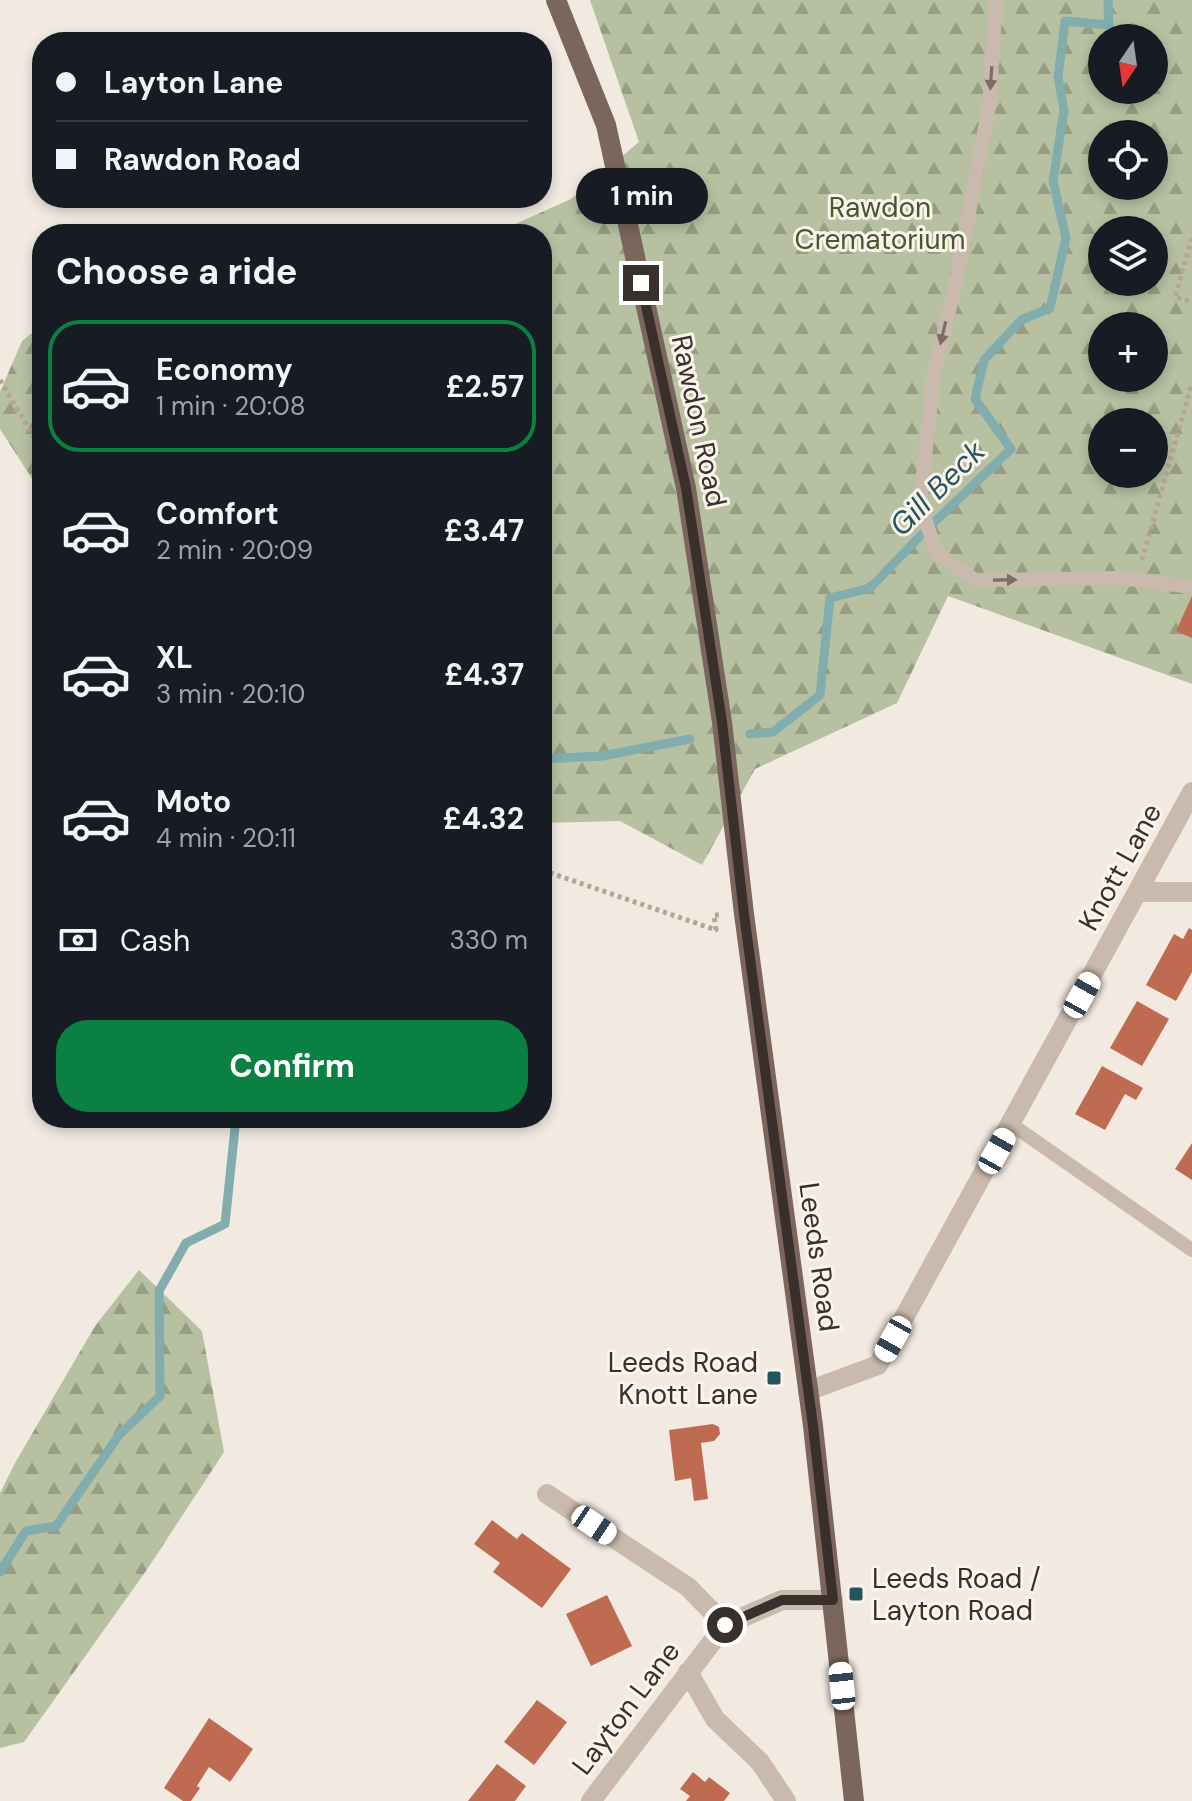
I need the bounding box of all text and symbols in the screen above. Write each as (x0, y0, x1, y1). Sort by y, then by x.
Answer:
north arrow (1088, 24, 1168, 104)
map controls (1088, 24, 1168, 488)
text: Layton Lane (104, 63, 283, 102)
one-way arrow (984, 66, 997, 91)
button: locate (1088, 120, 1168, 200)
text: Rawdon Road (104, 140, 301, 179)
callout: 1 min (575, 167, 707, 223)
text: 1 min (610, 179, 674, 213)
park label: Rawdon Crematorium (795, 189, 965, 258)
button: layers (1088, 216, 1168, 296)
text: Choose a ride (56, 248, 297, 295)
route end (623, 265, 659, 301)
button: + (1088, 312, 1168, 392)
one-way arrow (937, 321, 949, 346)
street label: Rawdon Road (663, 332, 735, 510)
icon: car (60, 350, 132, 422)
text: Economy (156, 350, 293, 389)
text: £2.57 (446, 367, 524, 406)
text: 1 min · 20:08 (156, 389, 306, 423)
button: − (1088, 408, 1168, 488)
water label: Gill Beck (881, 431, 994, 544)
icon: car (60, 494, 132, 566)
text: Comfort (156, 494, 279, 533)
text: £3.47 (444, 511, 524, 550)
text: 2 min · 20:09 (156, 533, 313, 567)
one-way arrow (993, 573, 1018, 586)
icon: car (60, 638, 132, 710)
text: XL (156, 638, 193, 677)
text: £4.37 (444, 655, 524, 694)
text: 3 min · 20:10 (156, 677, 305, 711)
icon: car (60, 782, 132, 854)
text: Moto (156, 782, 231, 821)
street label: Knott Lane (1070, 797, 1170, 937)
text: £4.32 (443, 799, 524, 838)
text: 4 min · 20:11 (156, 821, 296, 855)
icon: cash (56, 918, 100, 962)
text: Cash (120, 921, 190, 960)
text: 330 m (449, 923, 528, 957)
car (1060, 968, 1104, 1022)
button: Confirm (56, 1020, 528, 1112)
car (975, 1124, 1019, 1178)
street label: Leeds Road (790, 1180, 848, 1334)
car (871, 1312, 915, 1366)
place label: Leeds Road Knott Lane (608, 1344, 758, 1413)
marker: Leeds Road Knott Lane (765, 1369, 783, 1387)
car (567, 1502, 621, 1548)
place label: Leeds Road / Layton Road (872, 1560, 1041, 1629)
marker: Leeds Road / Layton Road (847, 1585, 865, 1603)
route start (707, 1607, 743, 1643)
street label: Layton Lane (564, 1634, 688, 1782)
car (828, 1661, 856, 1711)

